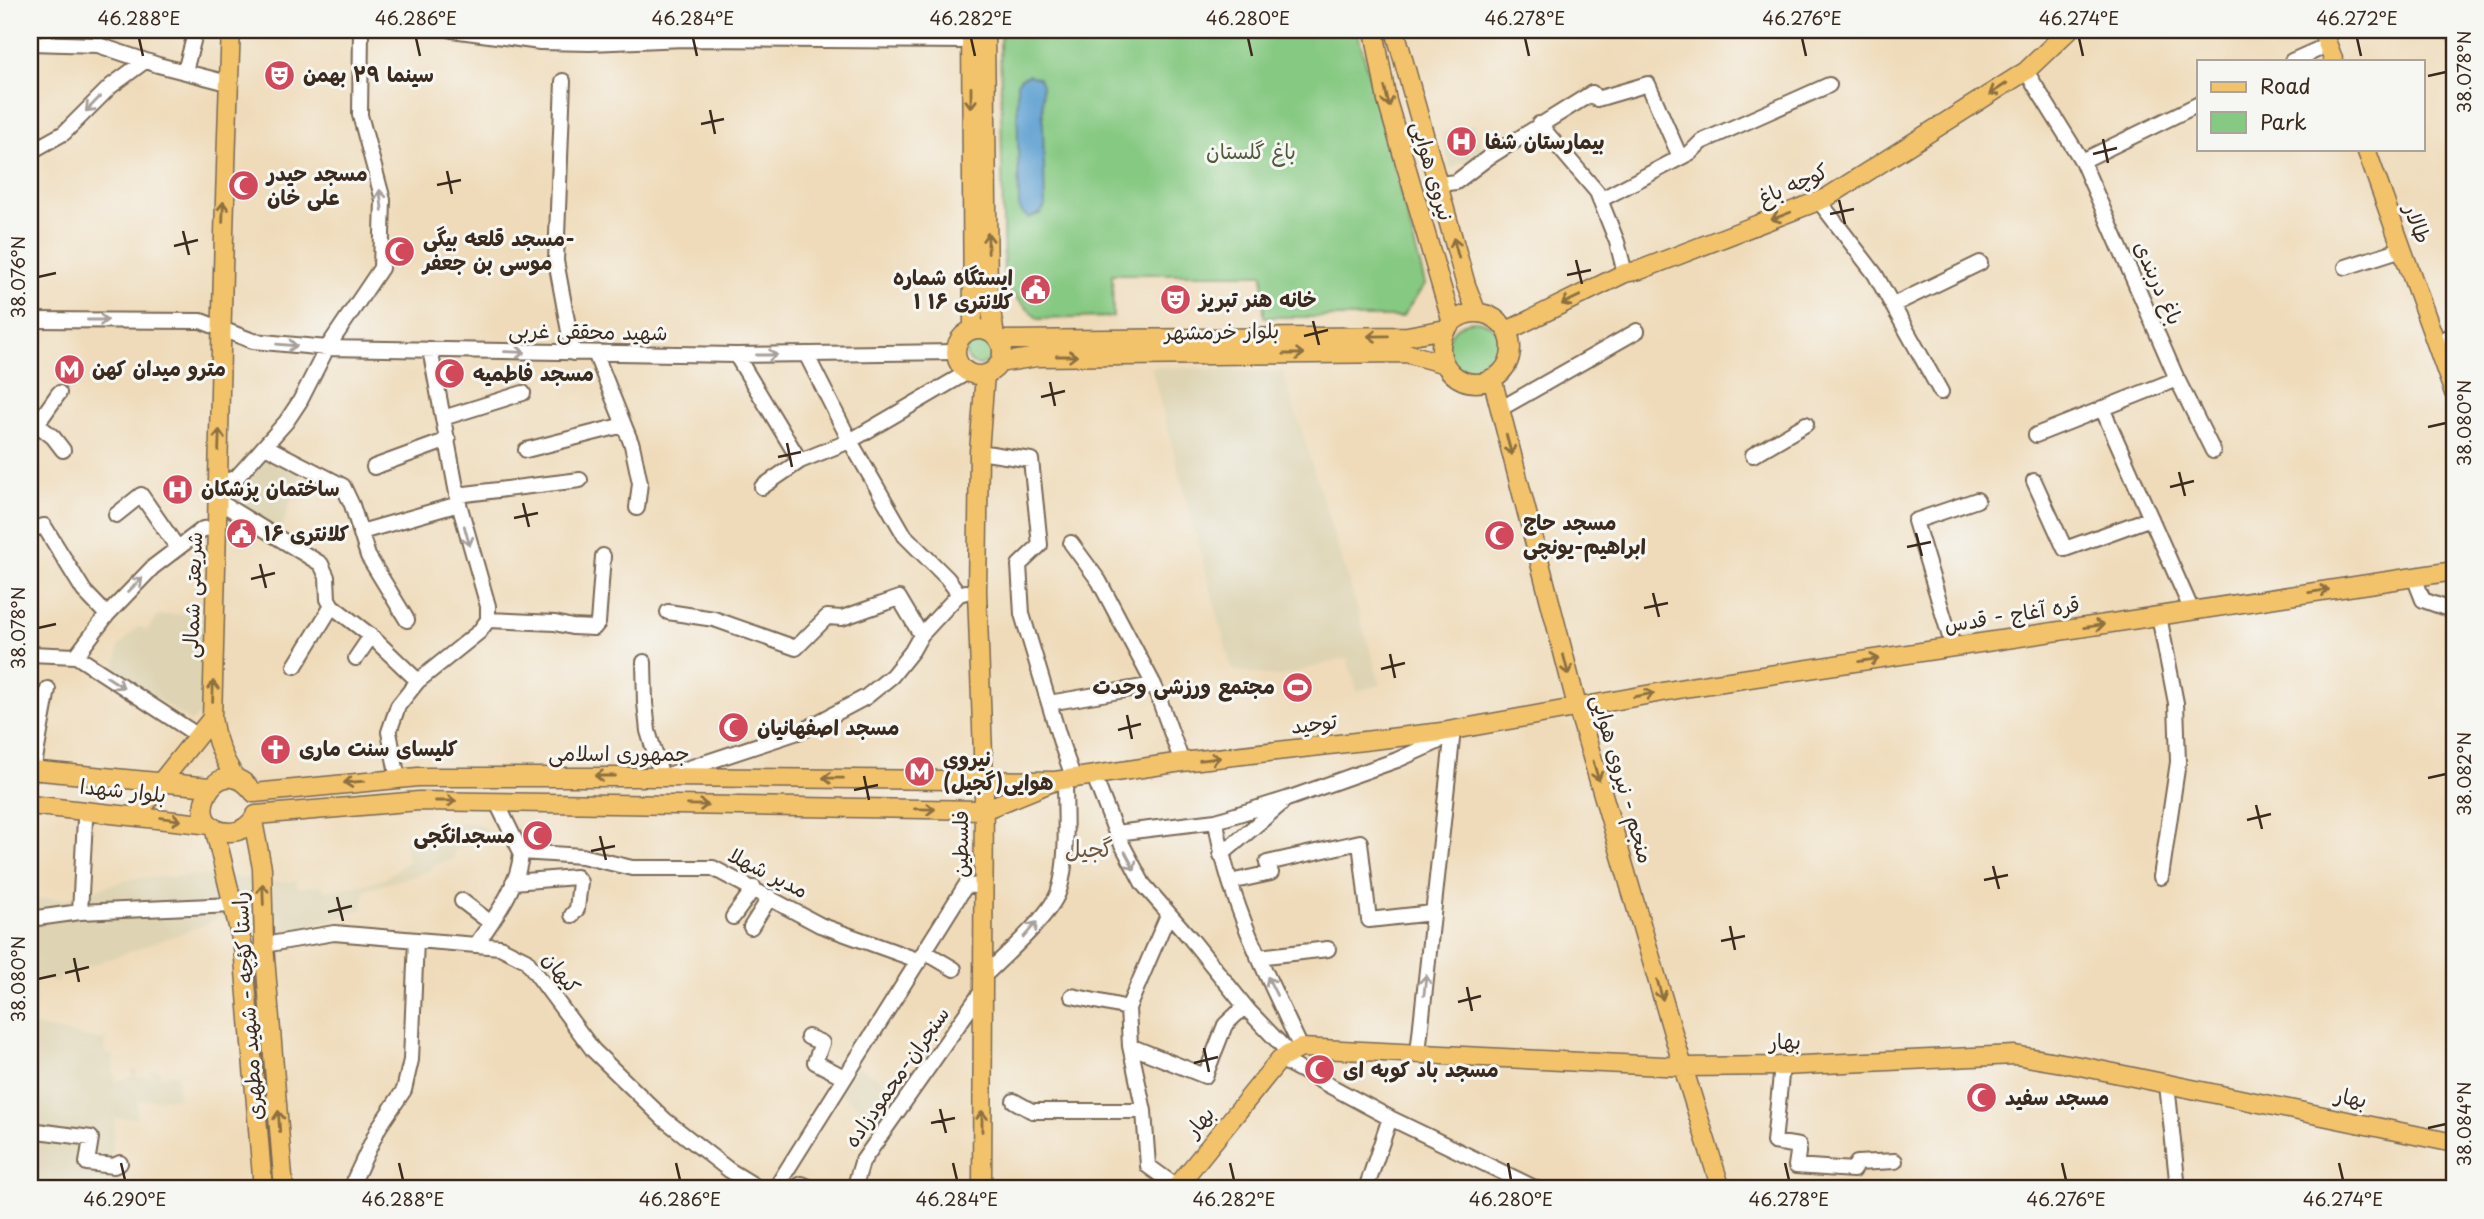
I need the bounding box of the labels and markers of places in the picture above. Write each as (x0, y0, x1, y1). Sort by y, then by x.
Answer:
place label: سینما ۲۹ بهمن (303, 57, 434, 89)
theatre icon: سینما ۲۹ بهمن (263, 58, 297, 92)
place label: بیمارستان شفا (1485, 124, 1605, 156)
hospital icon: بیمارستان شفا (1445, 125, 1479, 159)
place label: مسجد حیدر علی خان (265, 156, 368, 212)
mosque icon: مسجد حیدر علی خان (227, 169, 261, 203)
place label: مسجد قلعه بیگی- موسی بن جعفر (421, 221, 575, 277)
mosque icon: مسجد قلعه بیگی- موسی بن جعفر (383, 234, 417, 268)
place label: ایستگاه شماره ۱ کلانتری ۱۶ (893, 260, 1014, 316)
public building icon: ایستگاه شماره ۱ کلانتری ۱۶ (1019, 273, 1053, 307)
place label: خانه هنر تبریز (1197, 282, 1317, 314)
theatre icon: خانه هنر تبریز (1159, 283, 1193, 317)
place label: مترو میدان کهن (92, 351, 226, 383)
metro station icon: مترو میدان کهن (52, 352, 86, 386)
place label: مسجد فاطمیه (473, 356, 594, 388)
mosque icon: مسجد فاطمیه (433, 357, 467, 391)
place label: ساختمان پزشکان (201, 471, 340, 503)
hospital icon: ساختمان پزشکان (161, 472, 195, 506)
place label: مسجد حاج ابراهیم-یونچی (1523, 505, 1646, 563)
place label: کلانتری ۱۶ (264, 516, 350, 548)
public building icon: کلانتری ۱۶ (224, 517, 258, 551)
mosque icon: مسجد حاج ابراهیم-یونچی (1483, 518, 1517, 552)
place label: مجتمع ورزشی وحدت (1092, 669, 1275, 702)
sports icon: مجتمع ورزشی وحدت (1281, 670, 1315, 704)
place label: مسجد اصفهانیان (757, 710, 899, 742)
mosque icon: مسجد اصفهانیان (717, 711, 751, 745)
place label: کلیسای سنت ماری (299, 731, 458, 763)
church icon: کلیسای سنت ماری (259, 732, 293, 766)
place label: نیروی هوایی(گجیل) (943, 741, 1054, 797)
metro station icon: نیروی هوایی(گجیل) (903, 754, 937, 788)
place label: مسجدانگجی (413, 818, 515, 850)
mosque icon: مسجدانگجی (521, 819, 555, 853)
place label: مسجد باد کوبه ای (1343, 1052, 1499, 1084)
mosque icon: مسجد باد کوبه ای (1303, 1053, 1337, 1087)
place label: مسجد سفید (2005, 1080, 2109, 1112)
mosque icon: مسجد سفید (1965, 1081, 1999, 1115)

